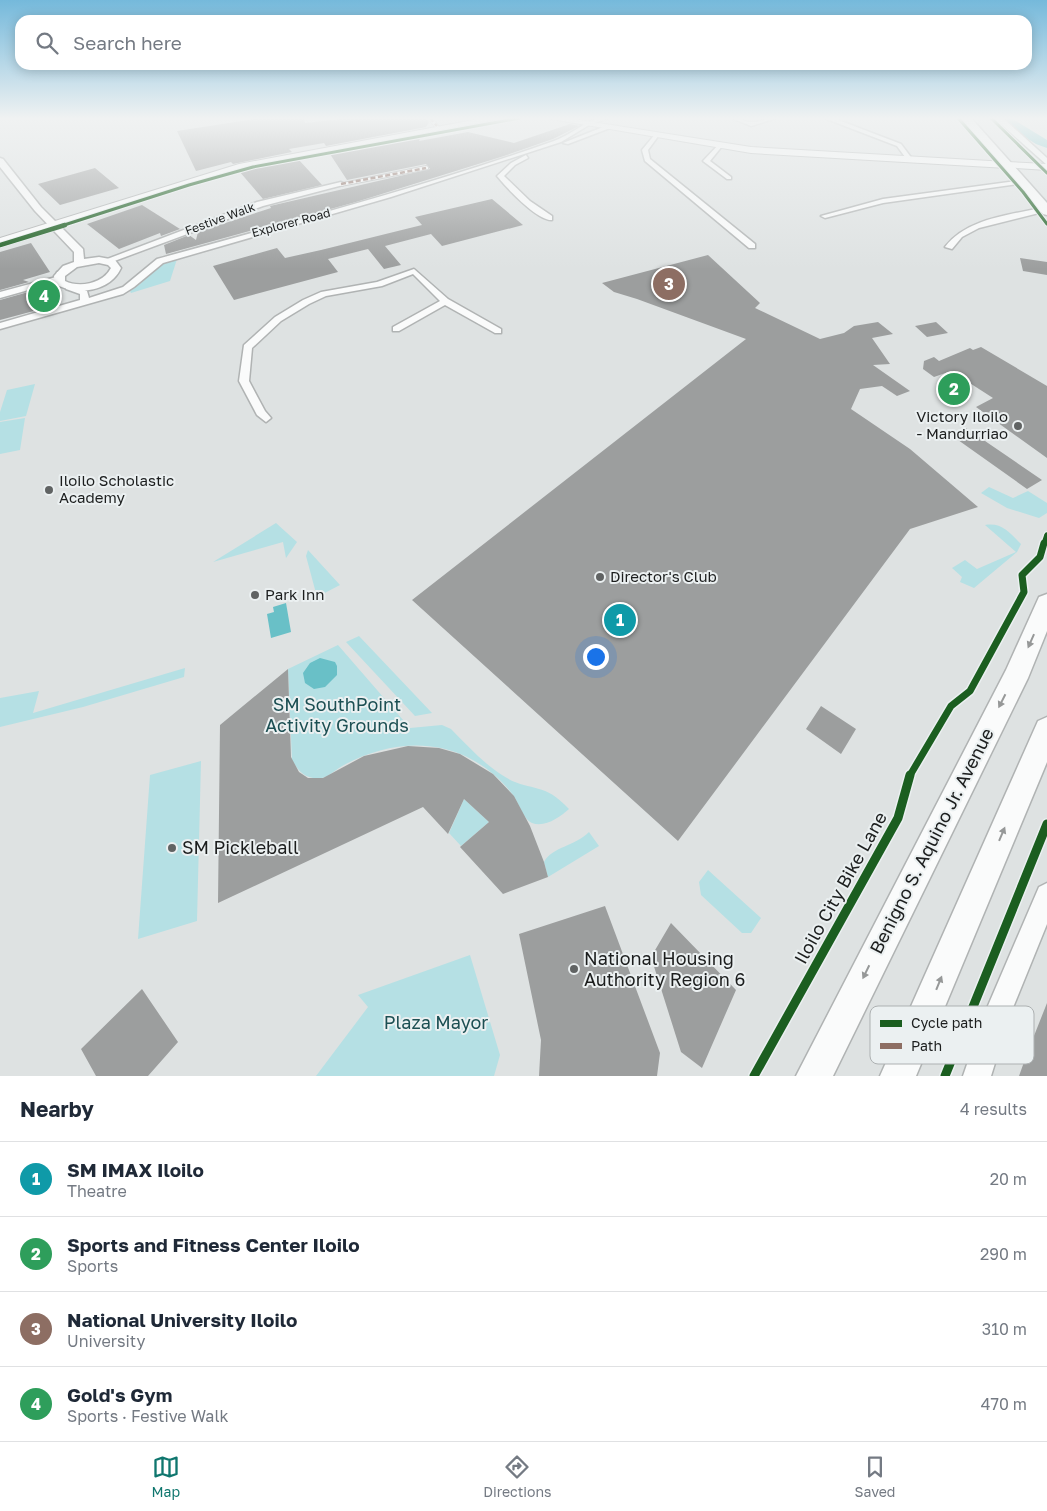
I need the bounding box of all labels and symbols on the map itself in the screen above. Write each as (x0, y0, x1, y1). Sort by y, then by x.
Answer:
street label: Festive Walk (183, 199, 257, 238)
street label: Explorer Road (250, 205, 332, 240)
pin: 3 (653, 265, 685, 303)
pin: 4 (28, 277, 60, 315)
pin: 2 (938, 370, 970, 408)
place label: Victory Iloilo - Mandurriao (916, 407, 1008, 442)
marker: Victory Iloilo - Mandurriao (1012, 420, 1024, 432)
place label: Iloilo Scholastic Academy (59, 471, 174, 506)
marker: Iloilo Scholastic Academy (43, 484, 55, 496)
place label: Director's Club (610, 567, 717, 585)
marker: Director's Club (594, 571, 606, 583)
place label: Park Inn (265, 585, 324, 603)
marker: Park Inn (249, 589, 261, 601)
pin: 1 (604, 601, 636, 639)
one-way arrow (1026, 634, 1034, 648)
your location (583, 644, 609, 670)
park label: SM SouthPoint Activity Grounds (265, 693, 409, 736)
one-way arrow (998, 694, 1006, 709)
street label: Benigno S. Aquino Jr. Avenue (864, 724, 998, 957)
street label: Iloilo City Bike Lane (789, 808, 891, 967)
one-way arrow (998, 827, 1006, 841)
place label: SM Pickleball (182, 836, 299, 858)
marker: SM Pickleball (166, 842, 178, 854)
place label: National Housing Authority Region 6 (584, 947, 745, 990)
marker: National Housing Authority Region 6 (568, 963, 580, 975)
one-way arrow (862, 965, 870, 979)
one-way arrow (935, 976, 943, 991)
legend (870, 1006, 1034, 1064)
park label: Plaza Mayor (384, 1011, 488, 1033)
text: Cycle path (911, 1014, 982, 1031)
text: Path (911, 1037, 942, 1054)

